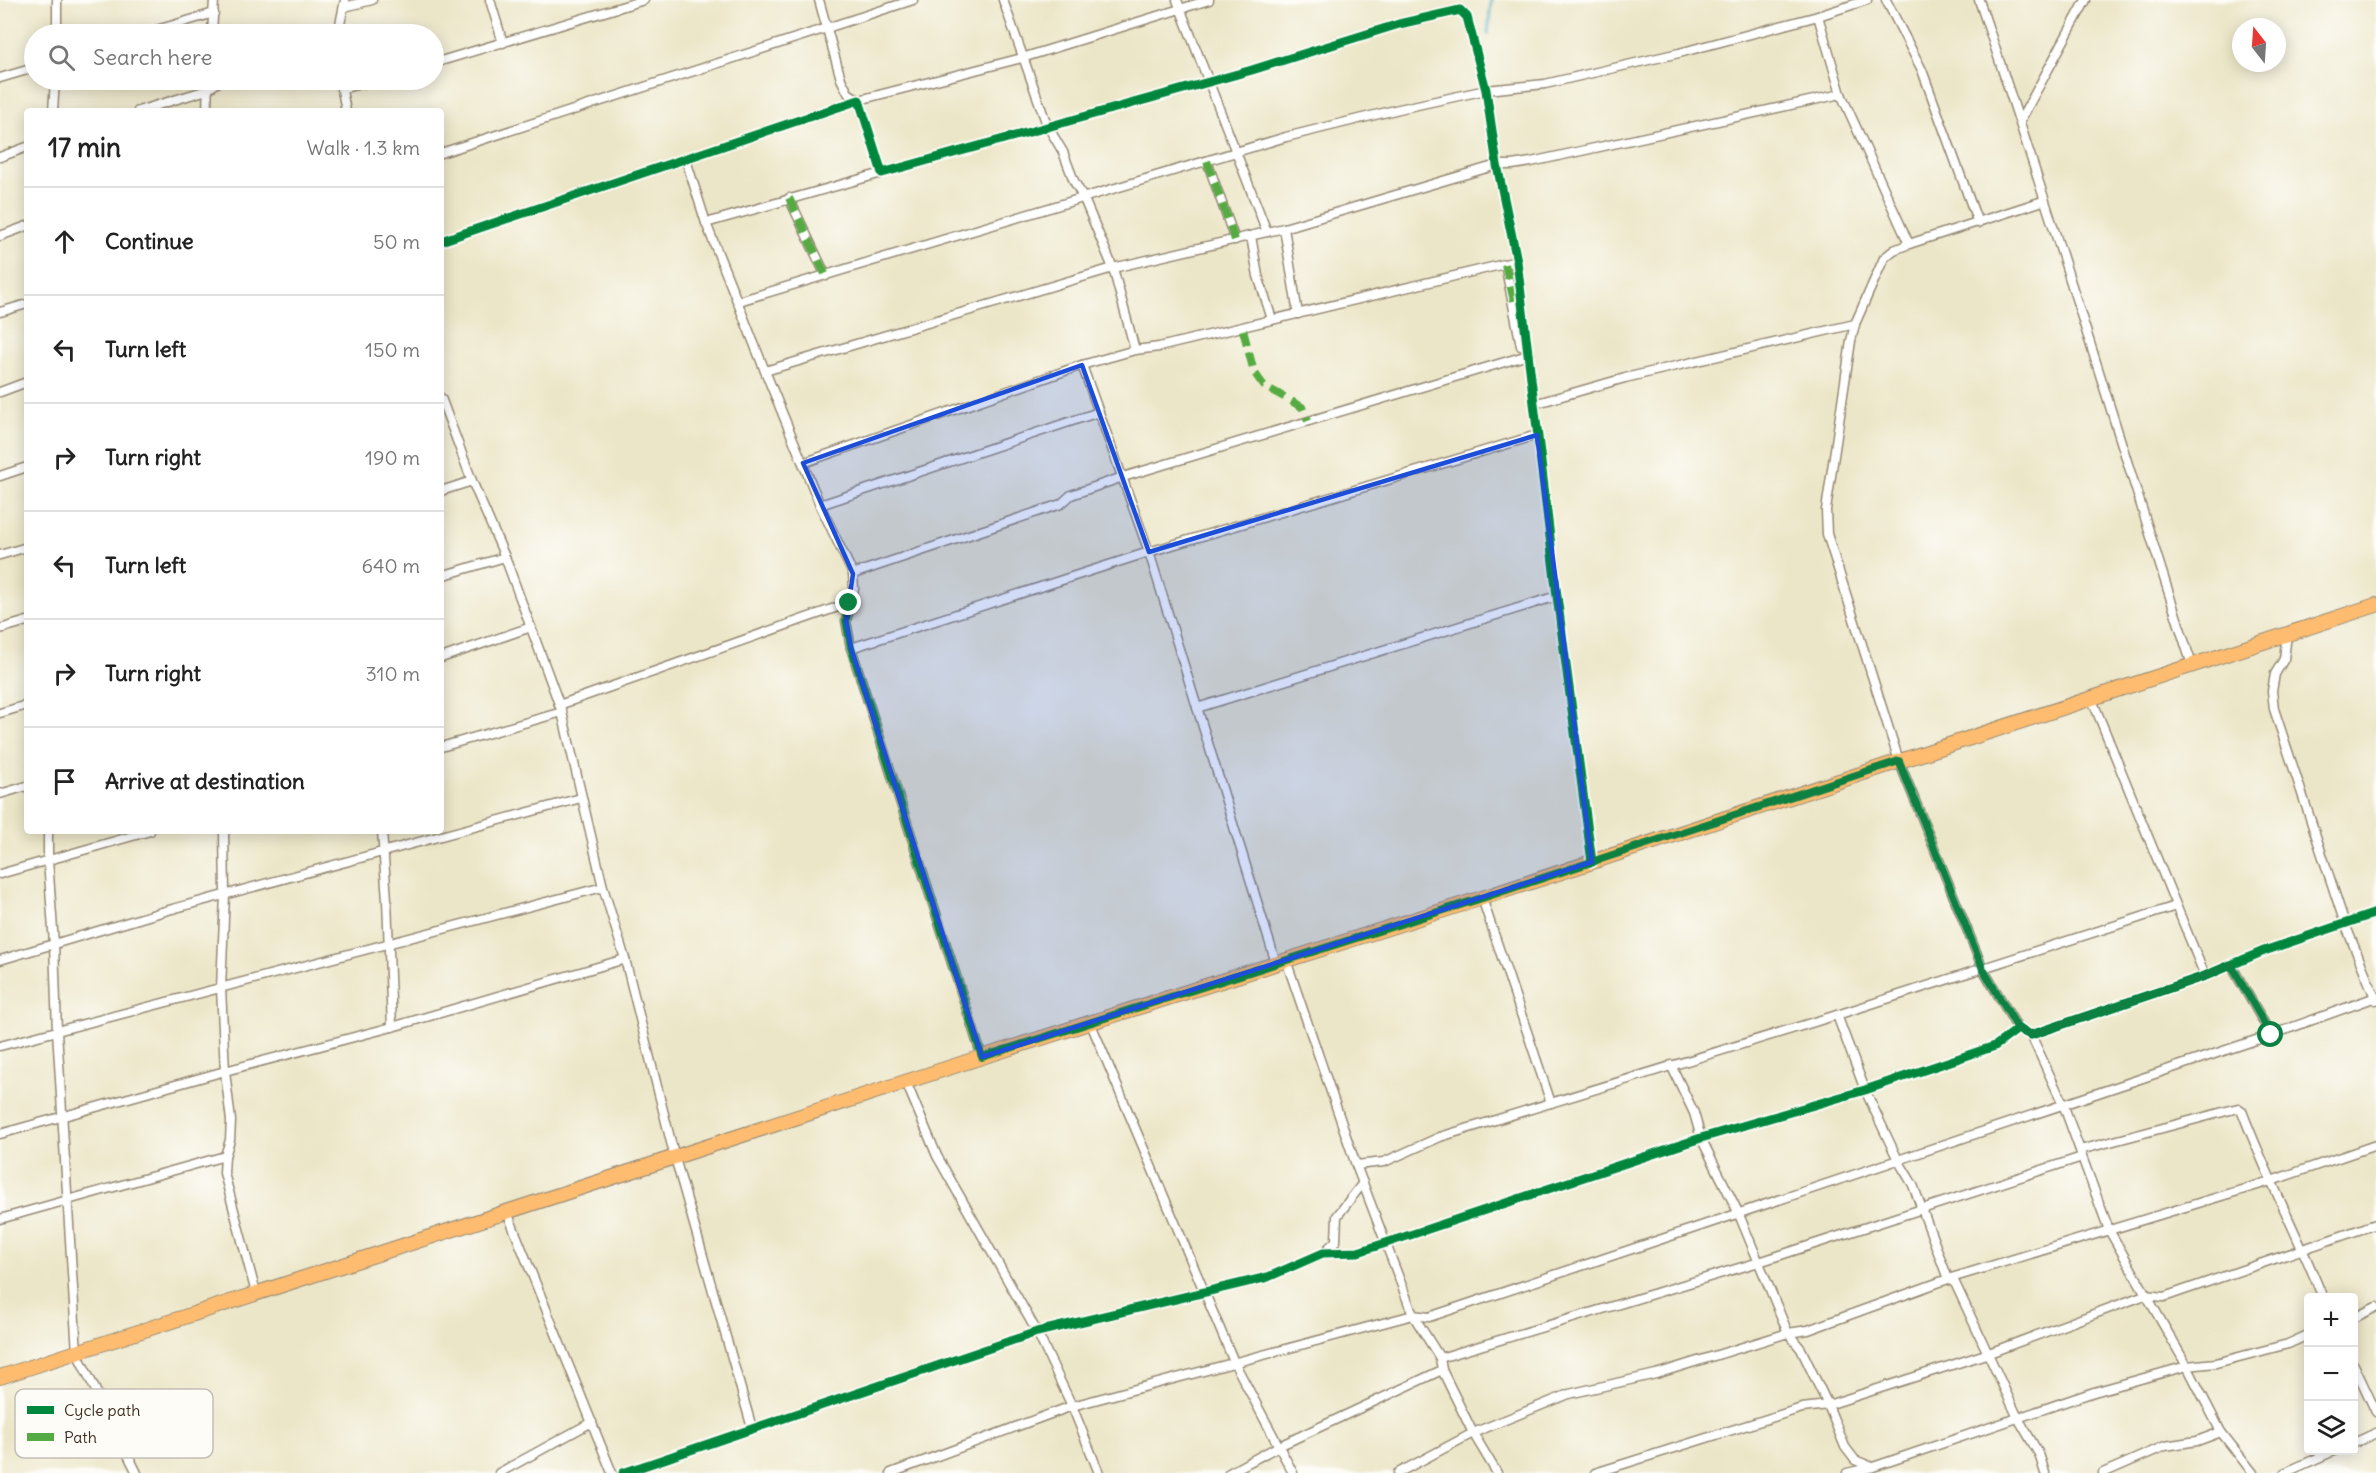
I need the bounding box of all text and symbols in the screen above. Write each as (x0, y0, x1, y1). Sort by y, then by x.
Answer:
north arrow (2232, 18, 2286, 72)
search box (24, 24, 444, 90)
icon: search (45, 41, 78, 74)
text: Search here (93, 43, 212, 71)
text: 17 min (48, 131, 121, 164)
text: Walk · 1.3 km (306, 135, 420, 160)
icon: ahead (48, 225, 81, 258)
text: Continue (105, 227, 194, 255)
text: 50 m (373, 229, 420, 254)
icon: left (48, 333, 81, 366)
text: Turn left (105, 335, 186, 363)
text: 150 m (365, 337, 420, 362)
icon: right (48, 441, 81, 474)
text: Turn right (105, 443, 201, 471)
text: 190 m (365, 445, 420, 470)
icon: left (48, 549, 81, 582)
text: Turn left (105, 551, 186, 579)
text: 640 m (361, 553, 420, 578)
route end (835, 589, 861, 615)
icon: right (48, 657, 81, 690)
text: Turn right (105, 659, 201, 687)
text: 310 m (365, 661, 420, 686)
icon: arrive (48, 765, 81, 798)
text: Arrive at destination (105, 767, 305, 795)
route start (2257, 1021, 2283, 1047)
map controls (2304, 1293, 2358, 1455)
button: + (2304, 1293, 2358, 1347)
button: − (2304, 1347, 2358, 1401)
legend (15, 1389, 213, 1458)
text: Cycle path (64, 1400, 140, 1420)
button: layers (2304, 1401, 2358, 1455)
text: Path (64, 1427, 97, 1447)

